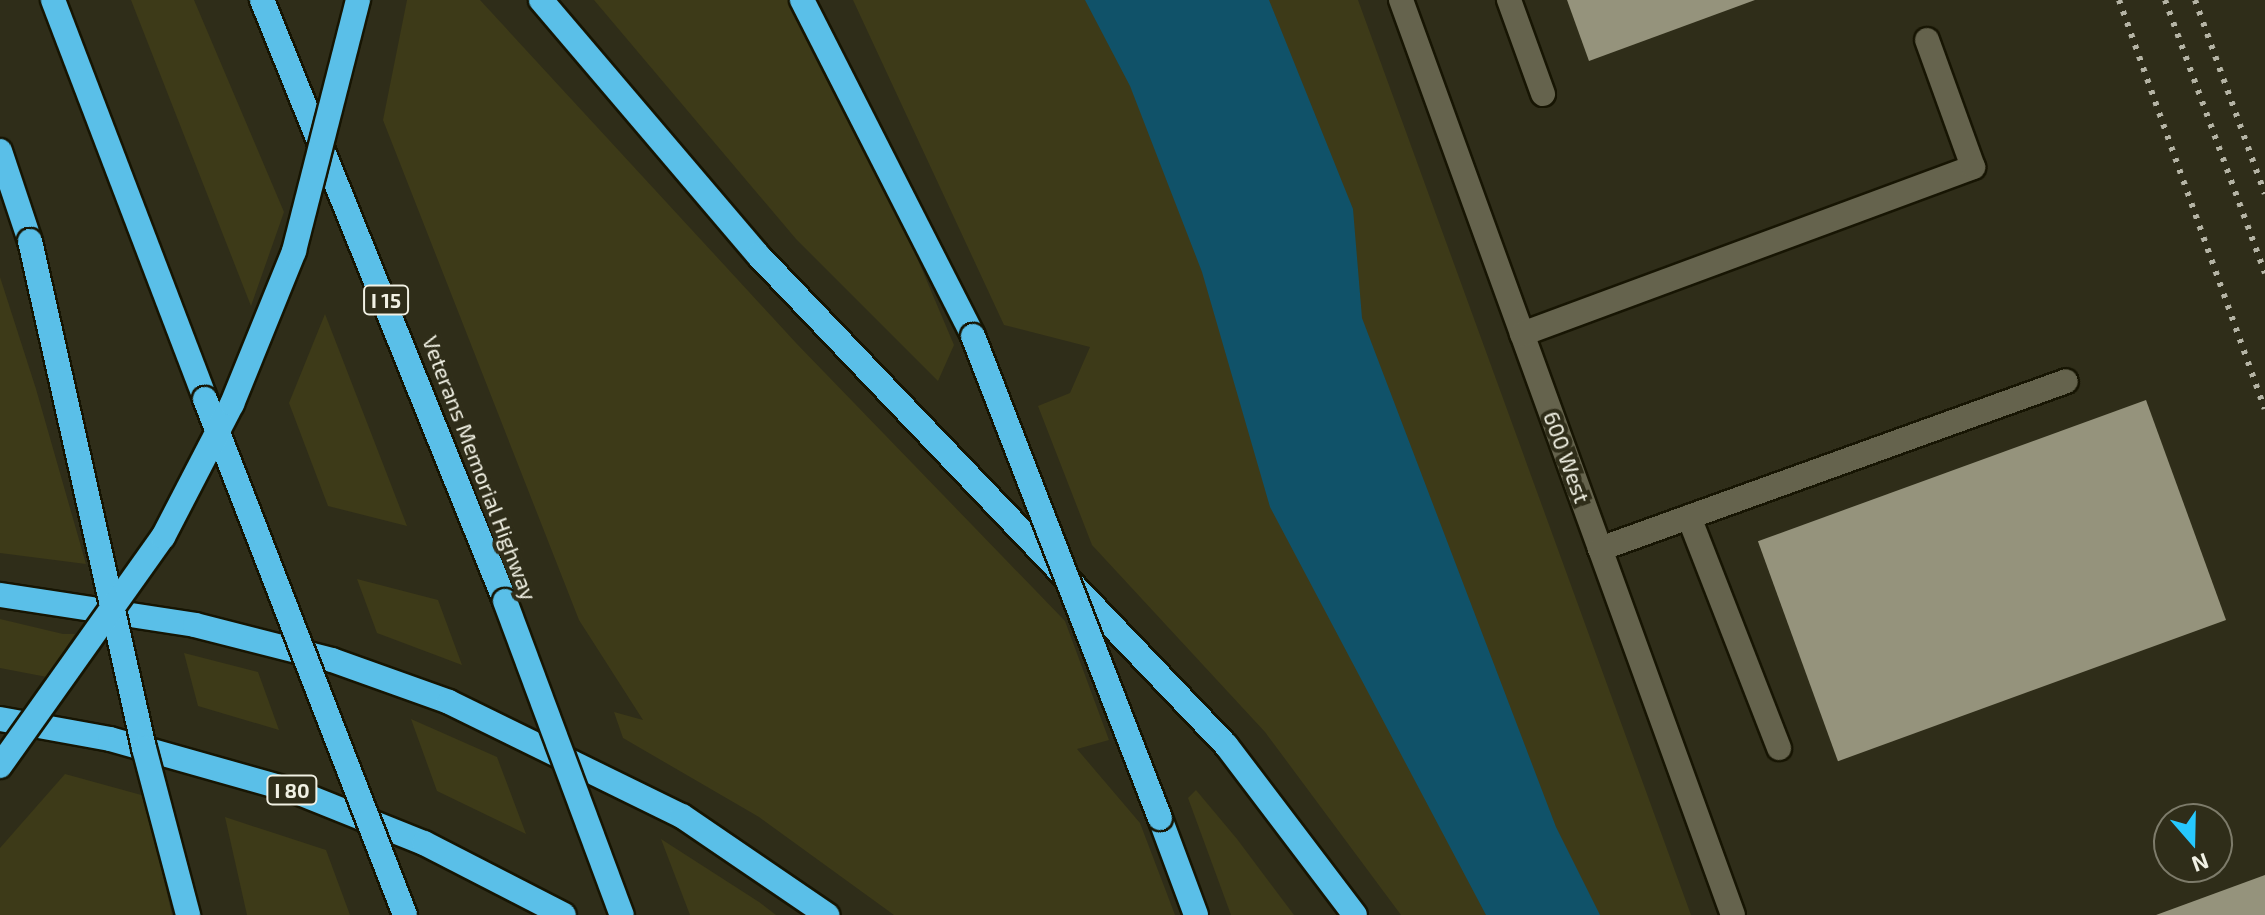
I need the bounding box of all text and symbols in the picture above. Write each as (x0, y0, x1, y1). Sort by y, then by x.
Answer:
road number: I 15 (362, 284, 410, 316)
street label: Veterans Memorial Highway (417, 332, 543, 604)
street label: 600 West (1538, 407, 1596, 507)
road number: I 80 (266, 774, 318, 806)
north arrow (2153, 803, 2233, 883)
text: N (2189, 849, 2212, 879)

